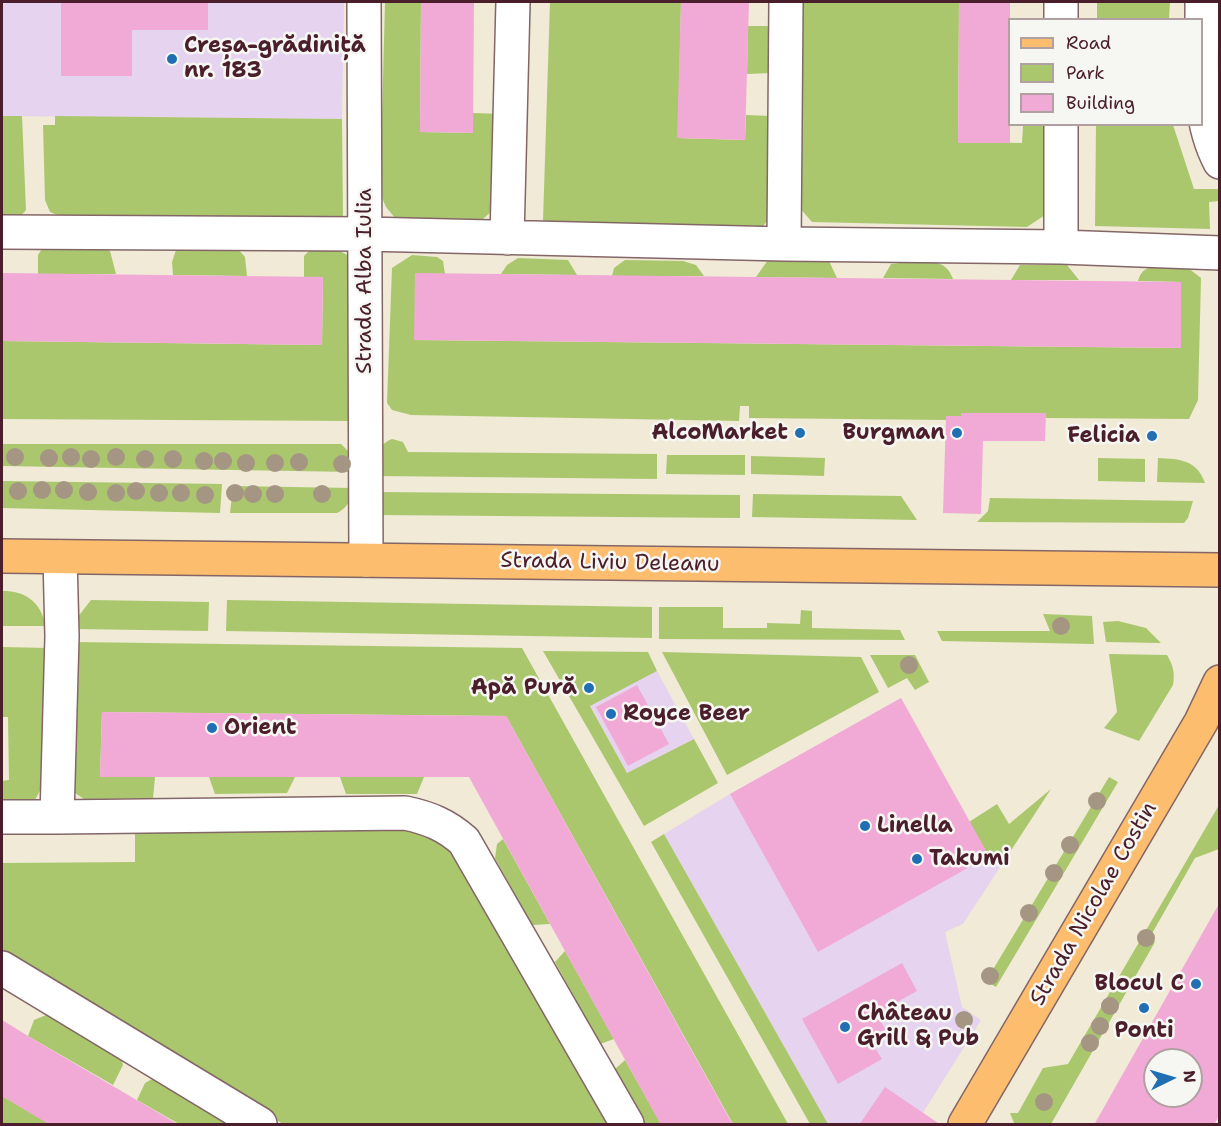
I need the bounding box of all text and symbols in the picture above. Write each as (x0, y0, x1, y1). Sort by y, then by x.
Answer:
legend (1008, 18, 1203, 126)
text: Road (1066, 31, 1111, 55)
place label: Creșa-grădiniță nr. 183 (184, 33, 366, 84)
marker: Creșa-grădiniță nr. 183 (165, 52, 179, 66)
text: Park (1066, 61, 1105, 85)
text: Building (1066, 91, 1135, 115)
street label: Strada Alba Iulia (352, 188, 378, 374)
place label: AlcoMarket (651, 420, 788, 446)
place label: Burgman (842, 420, 945, 446)
place label: Felicia (1067, 423, 1140, 449)
marker: AlcoMarket (793, 426, 807, 440)
marker: Burgman (950, 426, 964, 440)
marker: Felicia (1145, 429, 1159, 443)
street label: Strada Liviu Deleanu (500, 548, 720, 578)
place label: Apă Pură (471, 675, 577, 701)
marker: Apă Pură (582, 681, 596, 695)
place label: Royce Beer (623, 701, 750, 727)
marker: Royce Beer (604, 707, 618, 721)
place label: Orient (224, 715, 297, 741)
marker: Orient (205, 721, 219, 735)
street label: Strada Nicolae Costin (1025, 798, 1163, 1010)
place label: Linella (877, 813, 953, 839)
marker: Linella (858, 819, 872, 833)
place label: Takumi (929, 846, 1010, 872)
marker: Takumi (910, 852, 924, 866)
place label: Blocul C (1095, 971, 1184, 997)
marker: Blocul C (1189, 977, 1203, 991)
place label: Château Grill & Pub (857, 1001, 979, 1052)
marker: Ponti (1137, 1001, 1151, 1015)
place label: Ponti (1114, 1018, 1174, 1044)
marker: Château Grill & Pub (838, 1020, 852, 1034)
north arrow (1143, 1048, 1203, 1108)
text: N (1178, 1069, 1200, 1084)

